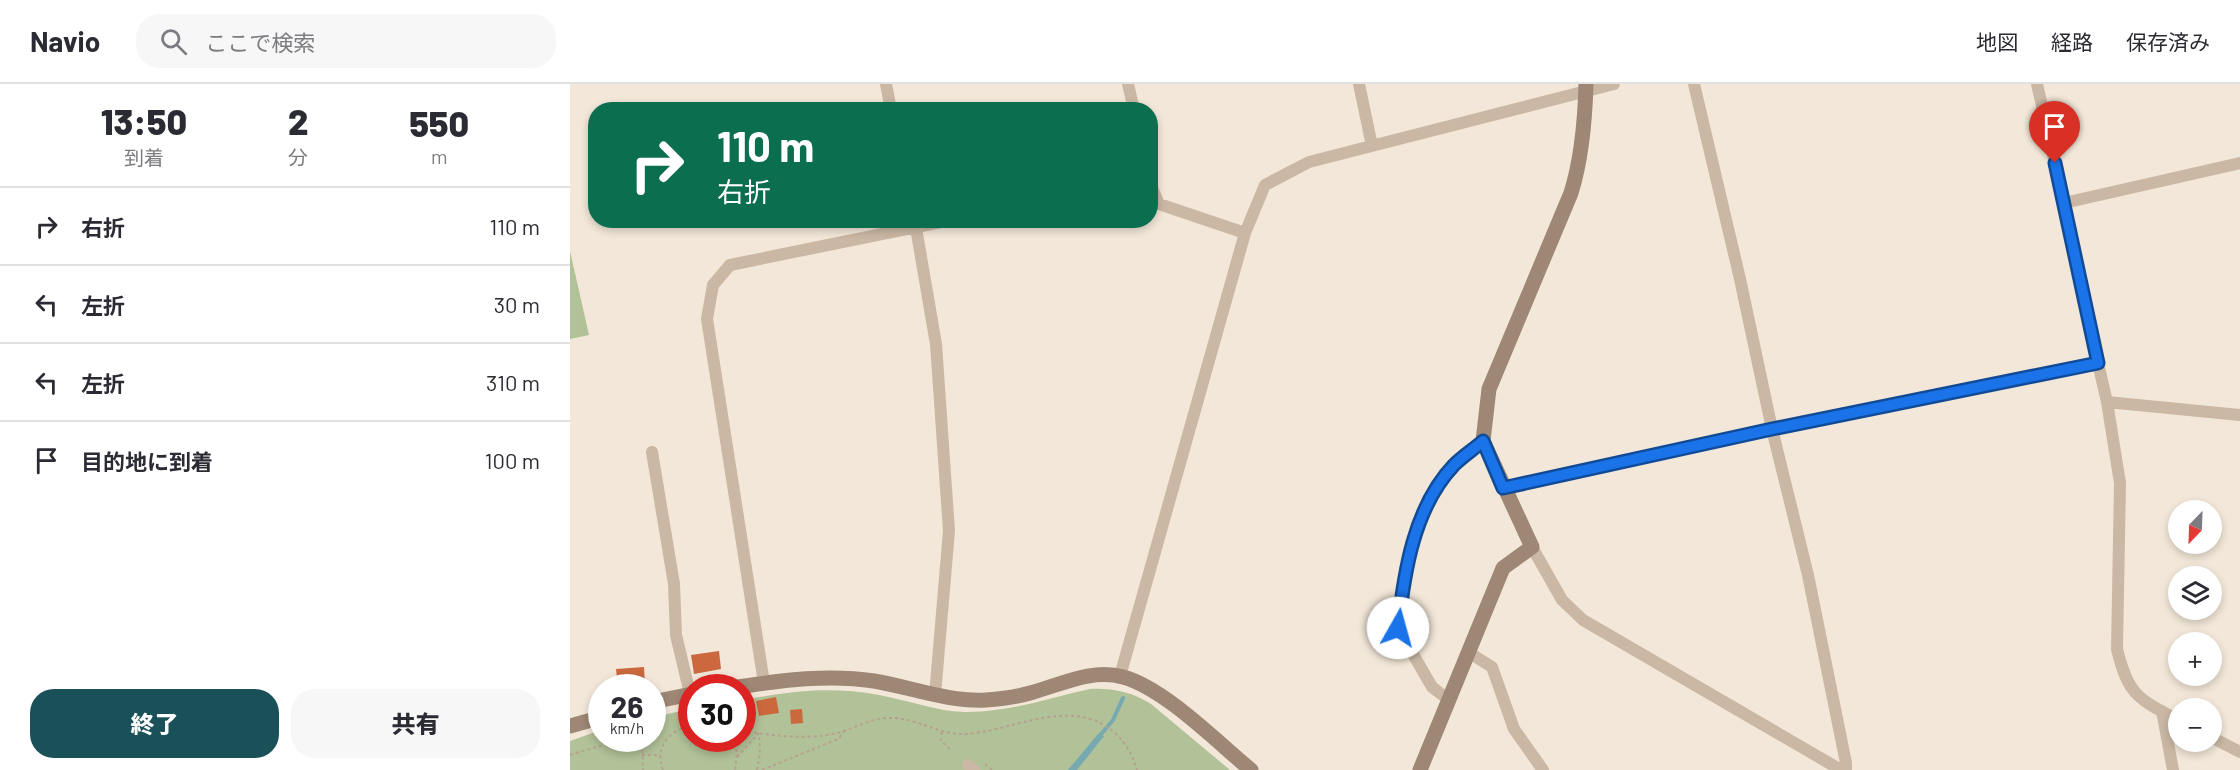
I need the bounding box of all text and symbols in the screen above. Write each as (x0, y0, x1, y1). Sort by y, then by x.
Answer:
search box (136, 14, 556, 68)
text: Navio (30, 24, 100, 58)
icon: search (157, 25, 190, 58)
text: ここで検索 (205, 29, 315, 55)
text: 地図 (1976, 29, 2018, 54)
text: 経路 (2051, 29, 2093, 54)
text: 保存済み (2126, 29, 2210, 54)
text: 13:50 (101, 99, 187, 142)
text: 2 (288, 99, 308, 142)
text: 550 (409, 101, 469, 144)
pin (2029, 101, 2080, 163)
icon: arrive (2038, 110, 2071, 143)
text: 110 m (717, 120, 814, 170)
icon: right (618, 126, 696, 204)
text: m (431, 144, 447, 168)
text: 到着 (124, 145, 164, 169)
text: 分 (288, 145, 308, 169)
text: 右折 (717, 175, 771, 207)
icon: right (30, 210, 63, 243)
text: 110 m (490, 213, 540, 239)
text: 右折 (81, 214, 125, 240)
icon: left (30, 288, 63, 321)
text: 30 m (494, 291, 540, 317)
text: 左折 (81, 292, 125, 318)
icon: left (30, 366, 63, 399)
text: 310 m (486, 369, 540, 395)
text: 左折 (81, 370, 125, 396)
icon: arrive (30, 444, 63, 477)
text: 100 m (485, 447, 540, 473)
text: 目的地に到着 (81, 448, 213, 474)
north arrow (2168, 500, 2222, 554)
map controls (2168, 500, 2222, 752)
button: layers (2168, 566, 2222, 620)
position arrow (1366, 596, 1430, 660)
button: + (2168, 632, 2222, 686)
speed limit sign: 30 (678, 674, 756, 752)
text: 26 (611, 688, 643, 724)
button: 終了 (30, 689, 279, 758)
button: 共有 (291, 689, 540, 758)
button: − (2168, 698, 2222, 752)
text: km/h (610, 719, 644, 737)

